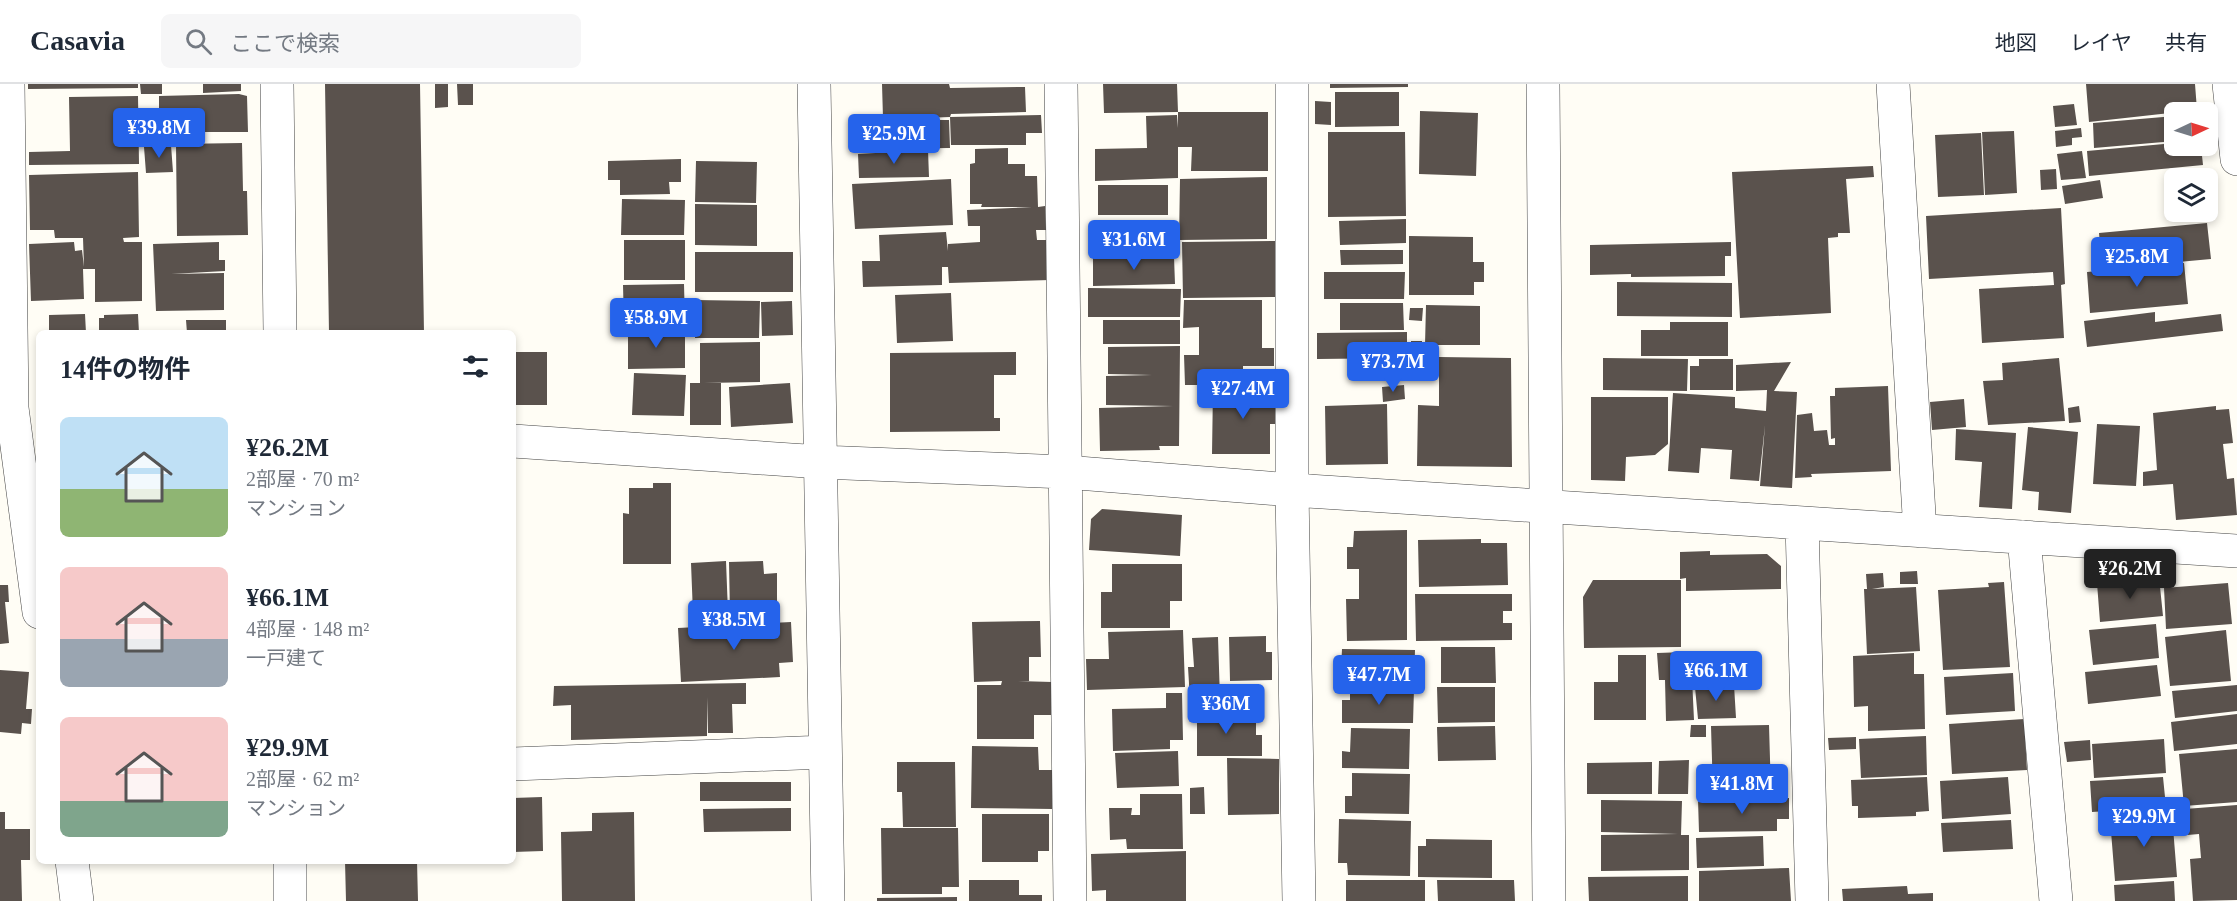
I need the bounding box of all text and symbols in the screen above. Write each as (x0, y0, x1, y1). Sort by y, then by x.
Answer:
search box (161, 14, 581, 68)
text: Casavia (30, 25, 125, 56)
icon: search (182, 25, 215, 58)
text: ここで検索 (230, 31, 340, 56)
text: 地図 (1995, 31, 2037, 55)
text: レイヤ (2070, 31, 2132, 55)
text: 共有 (2165, 31, 2207, 55)
north arrow (2164, 102, 2218, 156)
map controls (2164, 102, 2218, 222)
pin: ¥39.8M (110, 108, 208, 159)
pin: ¥25.9M (845, 114, 943, 165)
text: ¥39.8M (127, 116, 191, 138)
text: ¥25.9M (862, 122, 926, 144)
button: layers (2164, 168, 2218, 222)
pin: ¥31.6M (1085, 220, 1183, 271)
text: ¥31.6M (1102, 228, 1166, 250)
pin: ¥25.8M (2088, 237, 2186, 288)
text: ¥25.8M (2105, 245, 2169, 267)
pin: ¥58.9M (607, 298, 705, 349)
text: ¥58.9M (624, 306, 688, 328)
pin: ¥73.7M (1344, 342, 1442, 393)
icon: filters (459, 350, 492, 383)
text: ¥73.7M (1361, 350, 1425, 372)
text: 14件の物件 (60, 355, 190, 384)
pin: ¥27.4M (1194, 369, 1292, 420)
text: ¥27.4M (1211, 377, 1275, 399)
text: ¥26.2M (246, 433, 329, 462)
icon: home (108, 441, 180, 513)
text: 2部屋 · 70 m² (246, 468, 359, 490)
text: マンション (246, 497, 346, 519)
pin: ¥26.2M (2081, 549, 2179, 600)
text: ¥26.2M (2098, 557, 2162, 579)
text: ¥66.1M (246, 583, 329, 612)
icon: home (108, 591, 180, 663)
pin: ¥38.5M (685, 600, 783, 651)
text: ¥38.5M (702, 608, 766, 630)
text: 4部屋 · 148 m² (246, 618, 369, 640)
text: 一戸建て (246, 647, 326, 669)
pin: ¥66.1M (1667, 651, 1765, 702)
pin: ¥47.7M (1330, 655, 1428, 706)
text: ¥66.1M (1684, 659, 1748, 681)
text: ¥47.7M (1347, 663, 1411, 685)
pin: ¥36M (1190, 684, 1262, 735)
text: ¥36M (1202, 692, 1250, 714)
text: ¥29.9M (246, 733, 329, 762)
icon: home (108, 741, 180, 813)
pin: ¥41.8M (1693, 764, 1791, 815)
text: 2部屋 · 62 m² (246, 768, 359, 790)
text: ¥41.8M (1710, 772, 1774, 794)
text: マンション (246, 797, 346, 819)
pin: ¥29.9M (2095, 797, 2193, 848)
text: ¥29.9M (2112, 805, 2176, 827)

